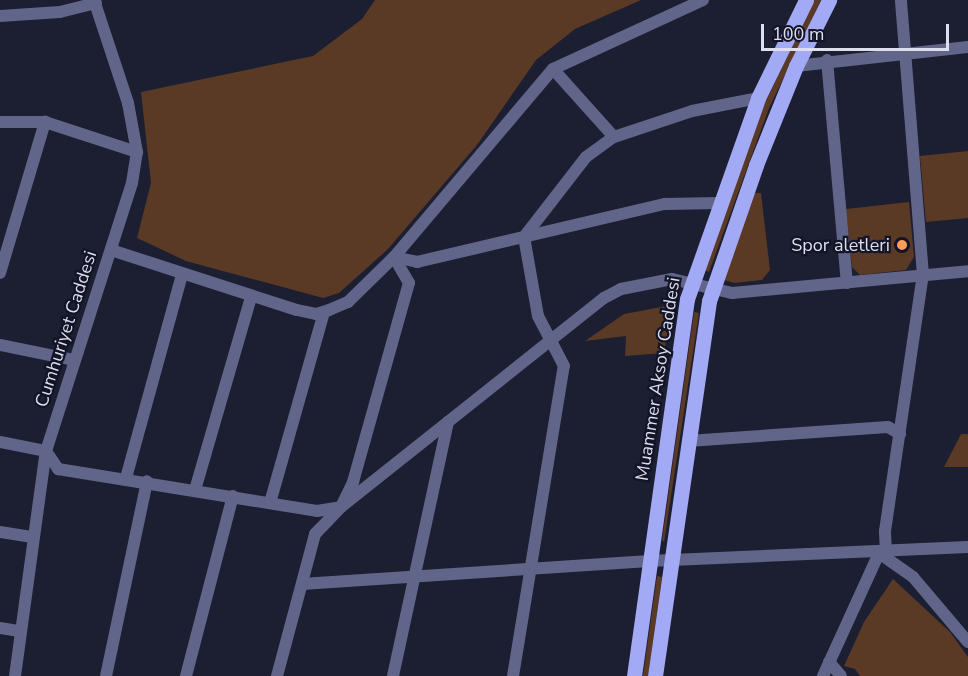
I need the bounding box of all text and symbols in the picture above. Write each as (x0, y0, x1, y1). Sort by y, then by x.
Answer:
scale bar (764, 12, 952, 50)
text: 100 m (772, 22, 824, 46)
place label: Spor aletleri (791, 234, 890, 256)
marker: Spor aletleri (895, 238, 909, 252)
street label: Cumhuriyet Caddesi (31, 248, 101, 410)
street label: Muammer Aksoy Caddesi (631, 276, 685, 482)

